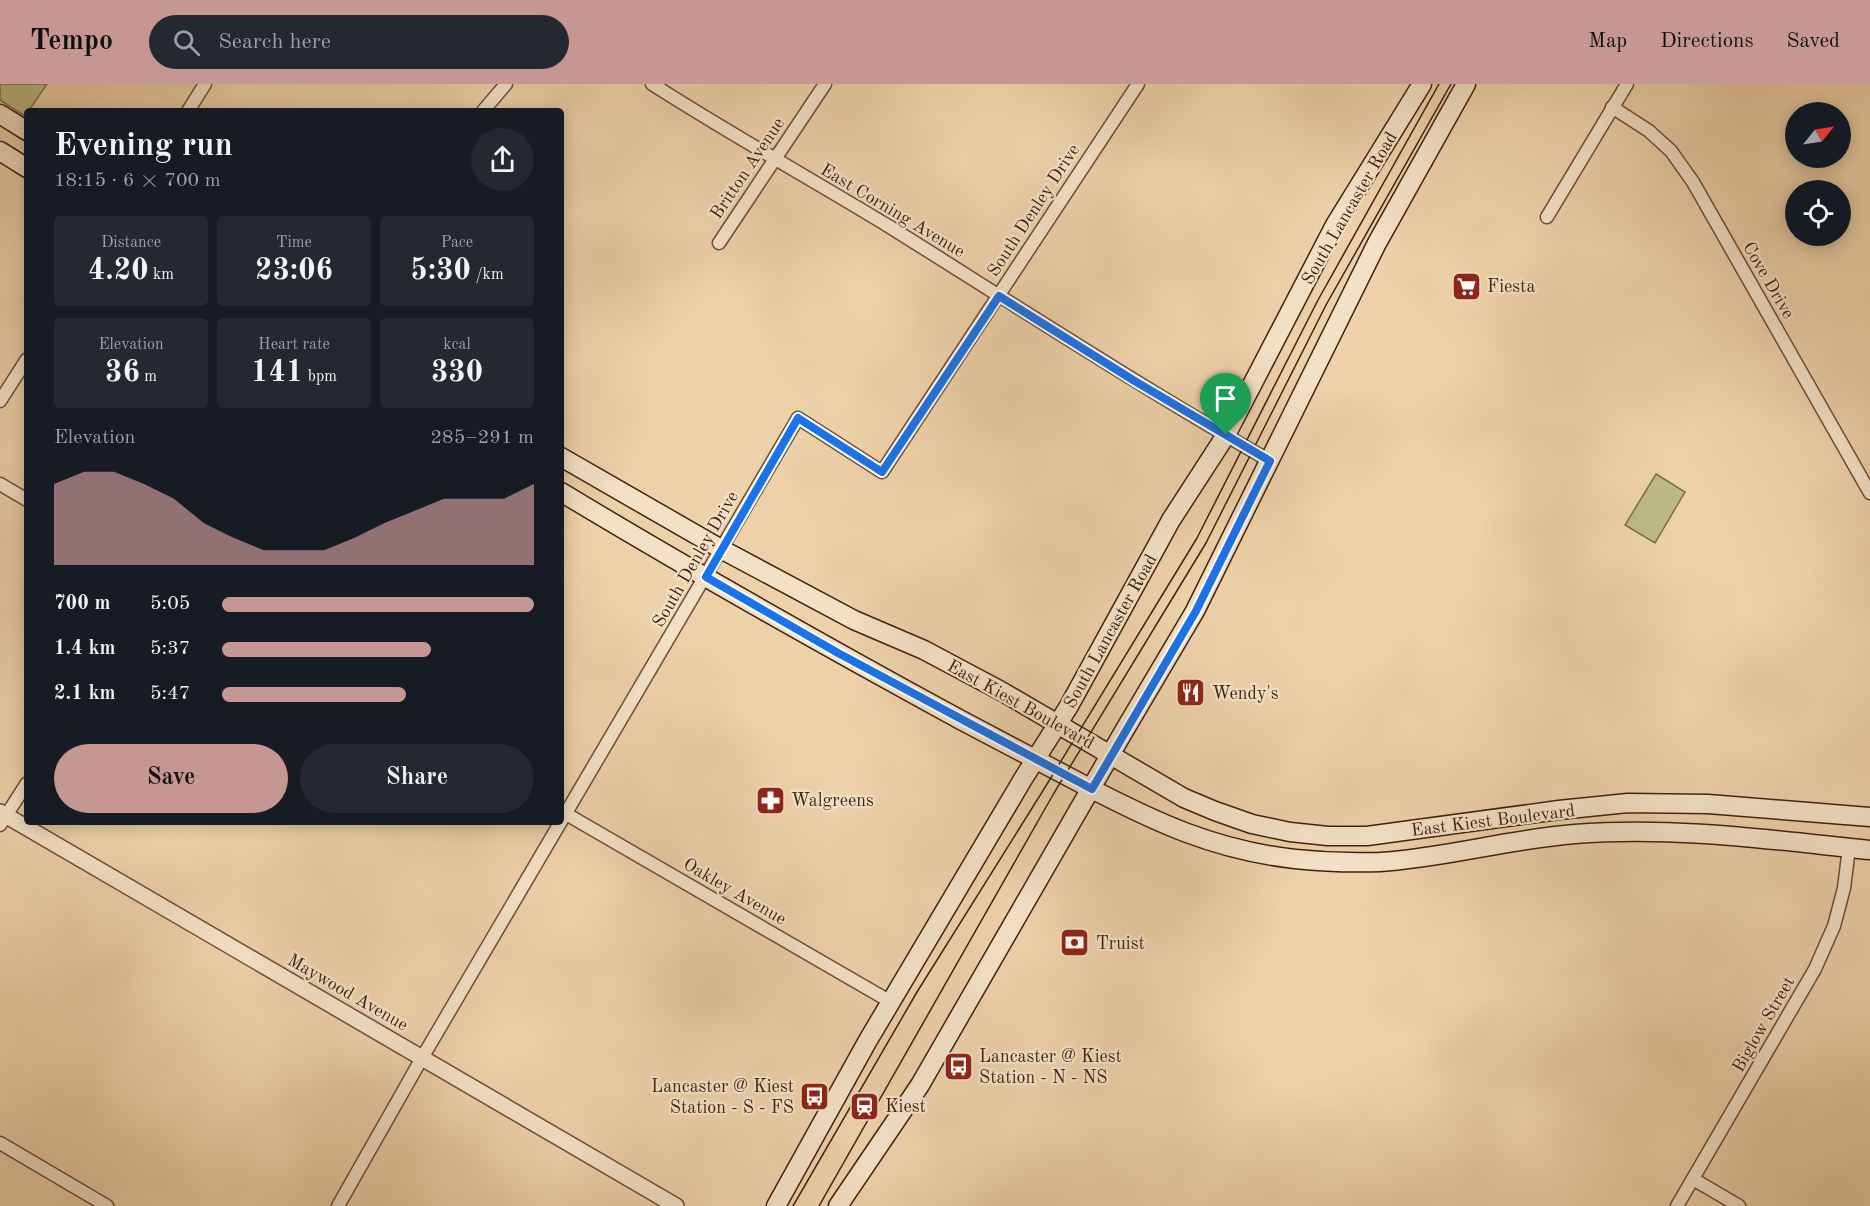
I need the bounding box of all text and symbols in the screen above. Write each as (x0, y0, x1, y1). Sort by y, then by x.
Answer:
search box (149, 15, 569, 69)
icon: search (170, 26, 203, 59)
text: Tempo (30, 28, 113, 56)
text: Search here (218, 31, 331, 53)
text: Map (1588, 31, 1627, 52)
text: Directions (1660, 31, 1754, 52)
text: Saved (1787, 31, 1840, 52)
north arrow (1785, 102, 1851, 168)
map controls (1785, 102, 1851, 246)
street label: Britton Avenue (707, 115, 788, 223)
button: share (471, 128, 534, 191)
street label: South Lancaster Road (1299, 129, 1401, 288)
text: Evening run (54, 130, 233, 163)
street label: South Denley Drive (984, 141, 1083, 280)
street label: East Corning Avenue (817, 161, 968, 261)
text: 18:15 · 6 × 700 m (54, 171, 221, 191)
button: locate (1785, 180, 1851, 246)
text: Distance (101, 235, 161, 251)
text: Time (276, 235, 312, 251)
text: Pace (441, 235, 473, 251)
street label: Cove Drive (1739, 239, 1797, 322)
text: 4.20 (88, 256, 149, 286)
text: 23:06 (255, 256, 333, 286)
text: 5:30 (410, 256, 471, 286)
text: km (149, 267, 174, 283)
text: /km (471, 267, 504, 283)
supermarket icon: Fiesta (1450, 270, 1482, 302)
place label: Fiesta (1487, 278, 1535, 296)
text: Elevation (98, 337, 164, 353)
text: Heart rate (258, 337, 330, 353)
text: kcal (443, 337, 471, 353)
text: 36 (105, 358, 140, 388)
text: 141 (251, 358, 303, 388)
text: 330 (431, 358, 483, 388)
text: m (140, 369, 157, 385)
text: bpm (303, 369, 337, 385)
pin (1200, 373, 1251, 435)
icon: arrive (1209, 382, 1242, 415)
text: Elevation (54, 428, 135, 448)
text: 285–291 m (431, 428, 534, 448)
street label: South Denley Drive (650, 488, 742, 631)
street label: South Lancaster Road (1061, 551, 1161, 712)
text: 700 m (54, 594, 110, 614)
text: 5:05 (150, 594, 190, 614)
text: 1.4 km (54, 639, 116, 659)
text: 5:37 (150, 639, 190, 659)
street label: East Kiest Boulevard (944, 657, 1097, 753)
restaurant icon: Wendy's (1175, 677, 1207, 709)
text: 2.1 km (54, 684, 116, 704)
text: 5:47 (150, 684, 190, 704)
place label: Wendy's (1212, 685, 1279, 703)
button: Save (54, 744, 288, 813)
button: Share (300, 744, 534, 813)
pharmacy icon: Walgreens (754, 784, 786, 816)
place label: Walgreens (791, 792, 874, 810)
street label: East Kiest Boulevard (1410, 802, 1576, 840)
street label: Oakley Avenue (680, 855, 789, 929)
bank icon: Truist (1059, 927, 1091, 959)
place label: Truist (1096, 935, 1145, 953)
street label: Maywood Avenue (284, 951, 411, 1035)
street label: Biglow Street (1729, 974, 1798, 1075)
place label: Lancaster @ Kiest Station - N - NS (979, 1048, 1122, 1087)
bus stop icon: Lancaster @ Kiest Station - N - NS (942, 1050, 974, 1082)
place label: Lancaster @ Kiest Station - S - FS (651, 1078, 794, 1117)
bus stop icon: Lancaster @ Kiest Station - S - FS (799, 1080, 831, 1112)
station icon: Kiest (848, 1090, 880, 1122)
place label: Kiest (885, 1098, 926, 1116)

